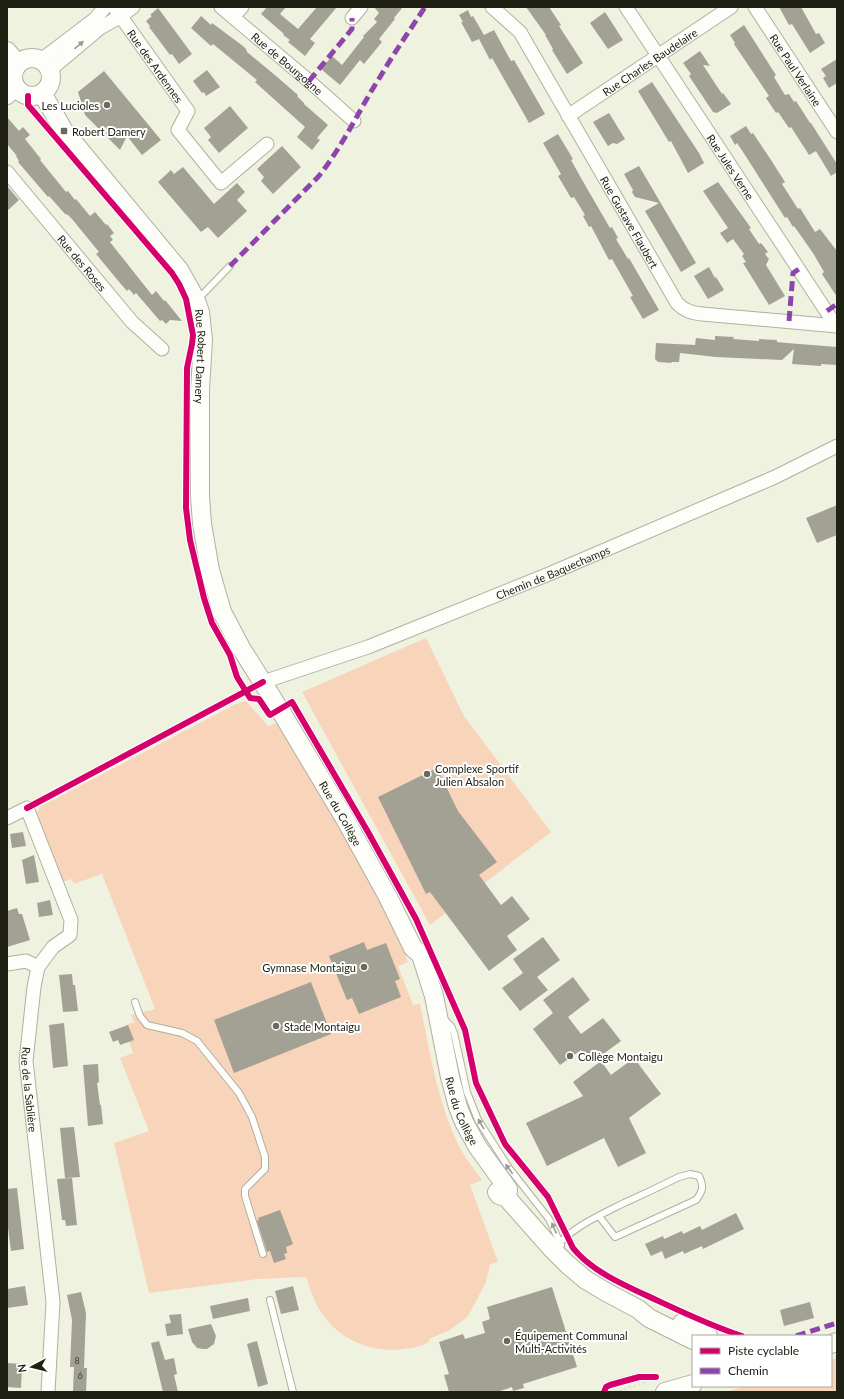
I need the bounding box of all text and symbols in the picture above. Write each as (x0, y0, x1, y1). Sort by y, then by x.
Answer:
street label: Rue Charles Baudelaire (600, 25, 700, 98)
street label: Rue des Ardennes (125, 27, 186, 105)
street label: Rue de Bourgogne (249, 29, 326, 97)
street label: Rue Paul Verlaine (768, 31, 825, 108)
one-way arrow (74, 41, 85, 50)
place label: Les Lucioles (42, 99, 99, 112)
marker: Les Lucioles (102, 100, 112, 110)
place label: Robert Damery (72, 125, 146, 138)
marker: Robert Damery (59, 126, 69, 136)
street label: Rue Jules Verne (705, 131, 757, 202)
street label: Rue Gustave Flaubert (598, 174, 662, 270)
street label: Rue des Roses (55, 232, 110, 294)
street label: Rue Robert Damery (193, 308, 210, 404)
street label: Chemin de Baquechamps (494, 542, 612, 601)
place label: Complexe Sportif Julien Absalon (435, 762, 519, 788)
marker: Complexe Sportif Julien Absalon (422, 769, 432, 779)
street label: Rue du Collège (317, 778, 365, 848)
place label: Gymnase Montaigu (262, 961, 356, 974)
marker: Gymnase Montaigu (359, 962, 369, 972)
place label: Stade Montaigu (284, 1020, 360, 1033)
marker: Stade Montaigu (271, 1021, 281, 1031)
street label: Rue de la Sablière (19, 1046, 40, 1133)
place label: Collège Montaigu (578, 1050, 663, 1063)
marker: Collège Montaigu (565, 1051, 575, 1061)
street label: Rue du Collège (444, 1075, 482, 1147)
one-way arrow (477, 1118, 484, 1130)
one-way arrow (505, 1163, 513, 1174)
one-way arrow (551, 1222, 557, 1233)
place label: Équipement Communal Multi-Activités (515, 1329, 628, 1355)
legend (692, 1335, 832, 1387)
marker: Équipement Communal Multi-Activités (502, 1336, 512, 1346)
text: Piste cyclable (728, 1343, 799, 1358)
north arrow (12, 1347, 52, 1387)
house number: 8 (74, 1355, 80, 1366)
text: N (15, 1363, 29, 1373)
text: Chemin (728, 1363, 769, 1378)
house number: 6 (77, 1370, 83, 1381)

